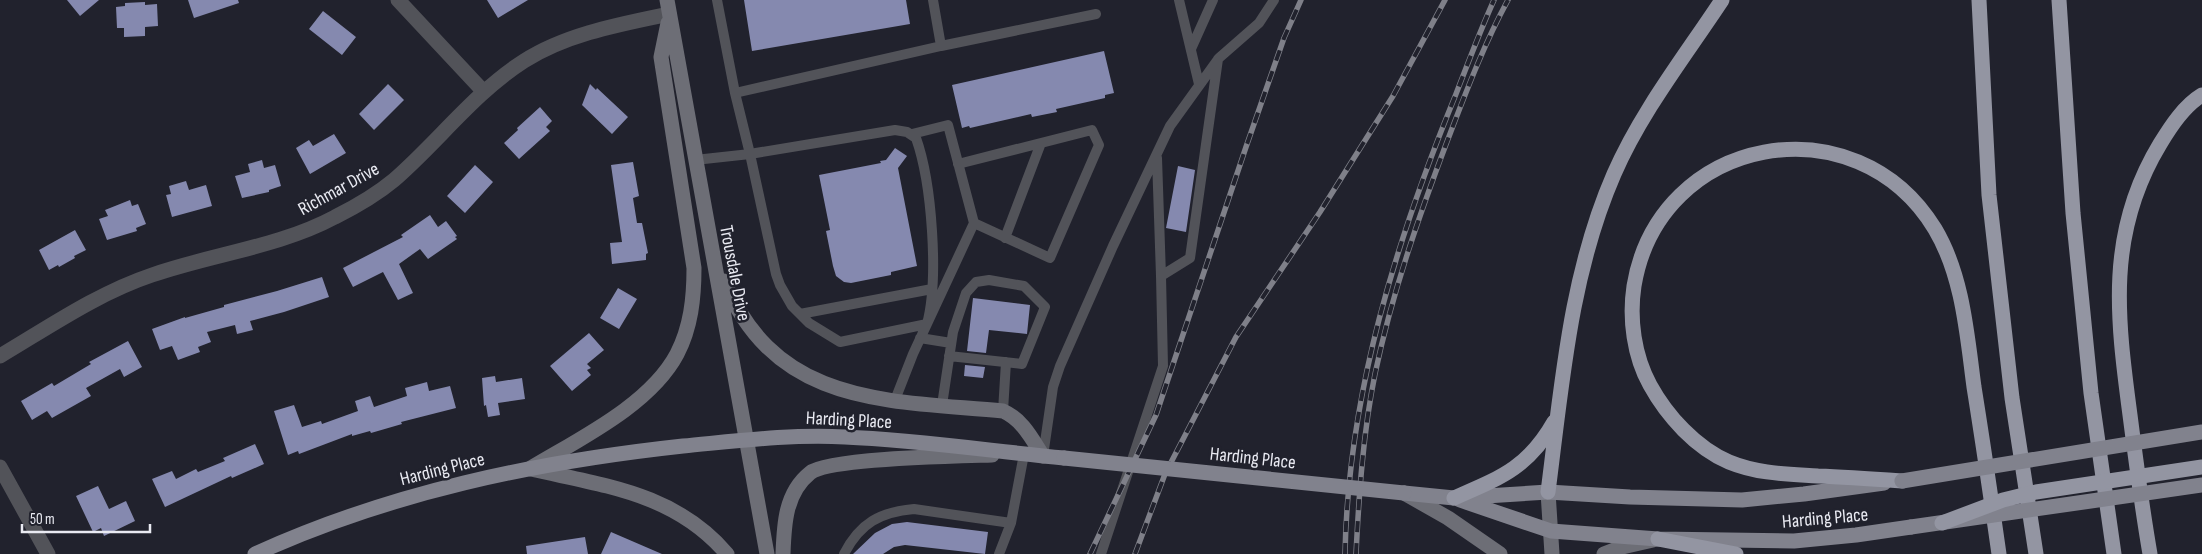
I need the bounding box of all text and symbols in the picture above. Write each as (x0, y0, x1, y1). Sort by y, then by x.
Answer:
street label: Richmar Drive (294, 158, 383, 221)
street label: Trousdale Drive (714, 224, 755, 323)
street label: Harding Place (805, 407, 893, 434)
street label: Harding Place (1209, 443, 1297, 474)
street label: Harding Place (398, 448, 487, 491)
scale bar (22, 502, 150, 534)
street label: Harding Place (1781, 503, 1869, 534)
text: 50 m (30, 510, 55, 529)

